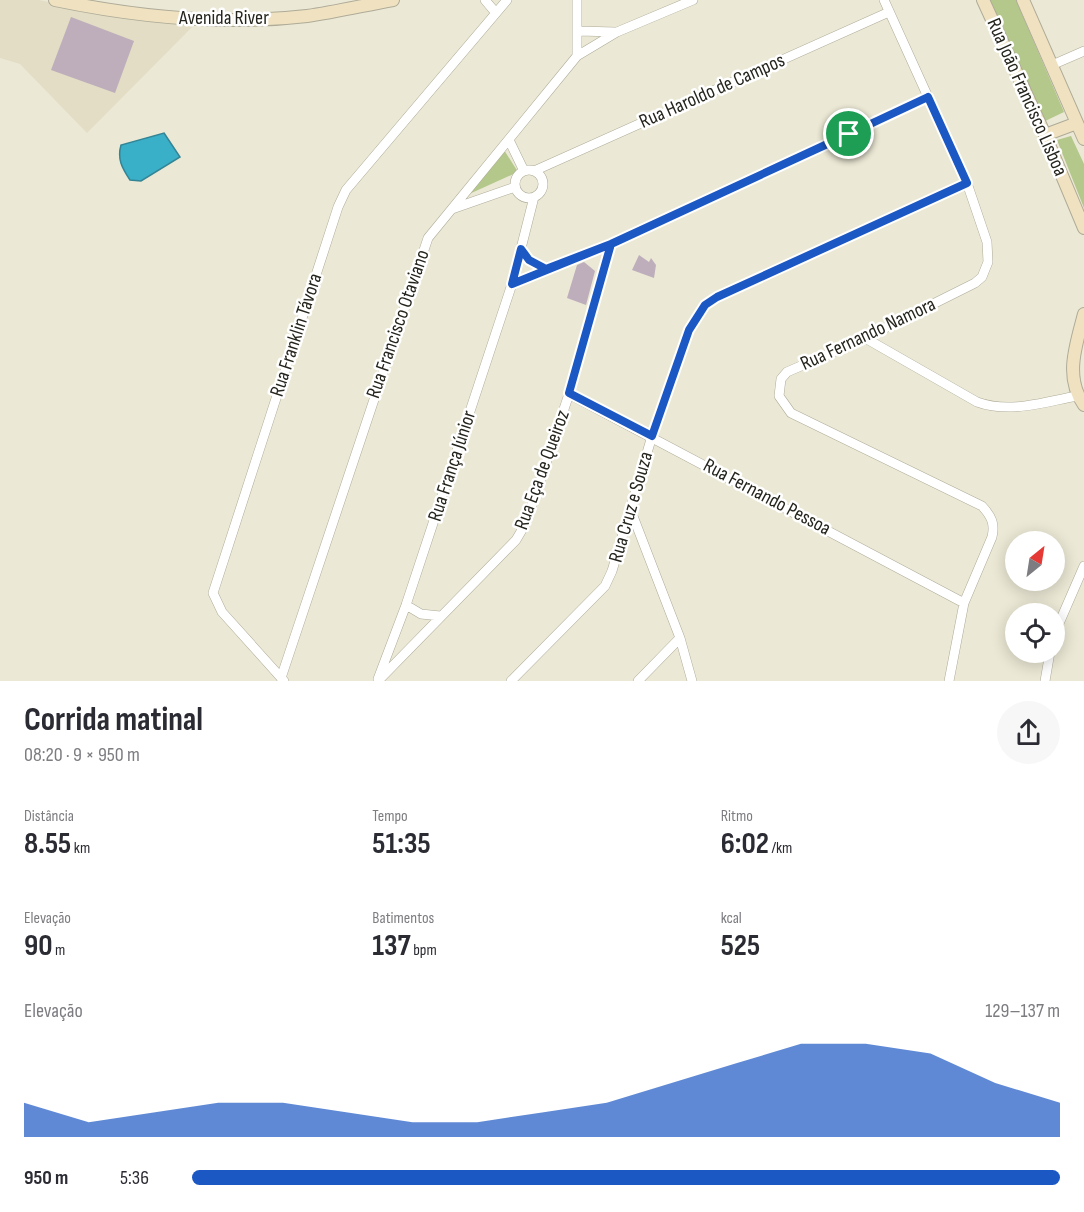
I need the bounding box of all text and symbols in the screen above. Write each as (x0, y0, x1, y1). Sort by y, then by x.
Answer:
street label: Avenida River (178, 6, 269, 30)
street label: Rua João Francisco Lisboa (981, 14, 1073, 180)
street label: Rua Haroldo de Campos (635, 48, 789, 134)
pin (823, 108, 874, 159)
icon: arrive (832, 117, 865, 150)
street label: Rua Francisco Otaviano (361, 247, 435, 401)
street label: Rua Franklin Távora (265, 270, 327, 400)
street label: Rua Fernando Namora (797, 292, 939, 376)
street label: Rua França Júnior (423, 407, 481, 524)
street label: Rua Eça de Queiroz (509, 407, 575, 533)
street label: Rua Cruz e Souza (604, 449, 658, 565)
street label: Rua Fernando Pessoa (699, 453, 835, 541)
north arrow (1005, 531, 1065, 591)
map controls (1005, 531, 1065, 663)
button: locate (1005, 603, 1065, 663)
text: Corrida matinal (24, 700, 203, 740)
button: share (997, 701, 1060, 764)
text: 08:20 · 9 × 950 m (24, 743, 140, 767)
text: Distância (24, 807, 74, 826)
text: Tempo (372, 807, 408, 826)
text: Ritmo (721, 807, 753, 826)
text: 8.55 (24, 826, 71, 862)
text: 51:35 (372, 826, 431, 862)
text: 6:02 (721, 826, 769, 862)
text: km (71, 839, 90, 858)
text: /km (769, 839, 792, 858)
text: Elevação (24, 909, 71, 928)
text: Batimentos (372, 909, 434, 928)
text: kcal (721, 909, 742, 928)
text: 90 (24, 928, 53, 964)
text: 137 (372, 928, 411, 964)
text: 525 (721, 928, 760, 964)
text: m (53, 941, 65, 960)
text: bpm (411, 941, 437, 960)
text: Elevação (24, 999, 83, 1023)
text: 129–137 m (985, 999, 1060, 1023)
text: 950 m (24, 1166, 68, 1190)
text: 5:36 (120, 1166, 149, 1190)

